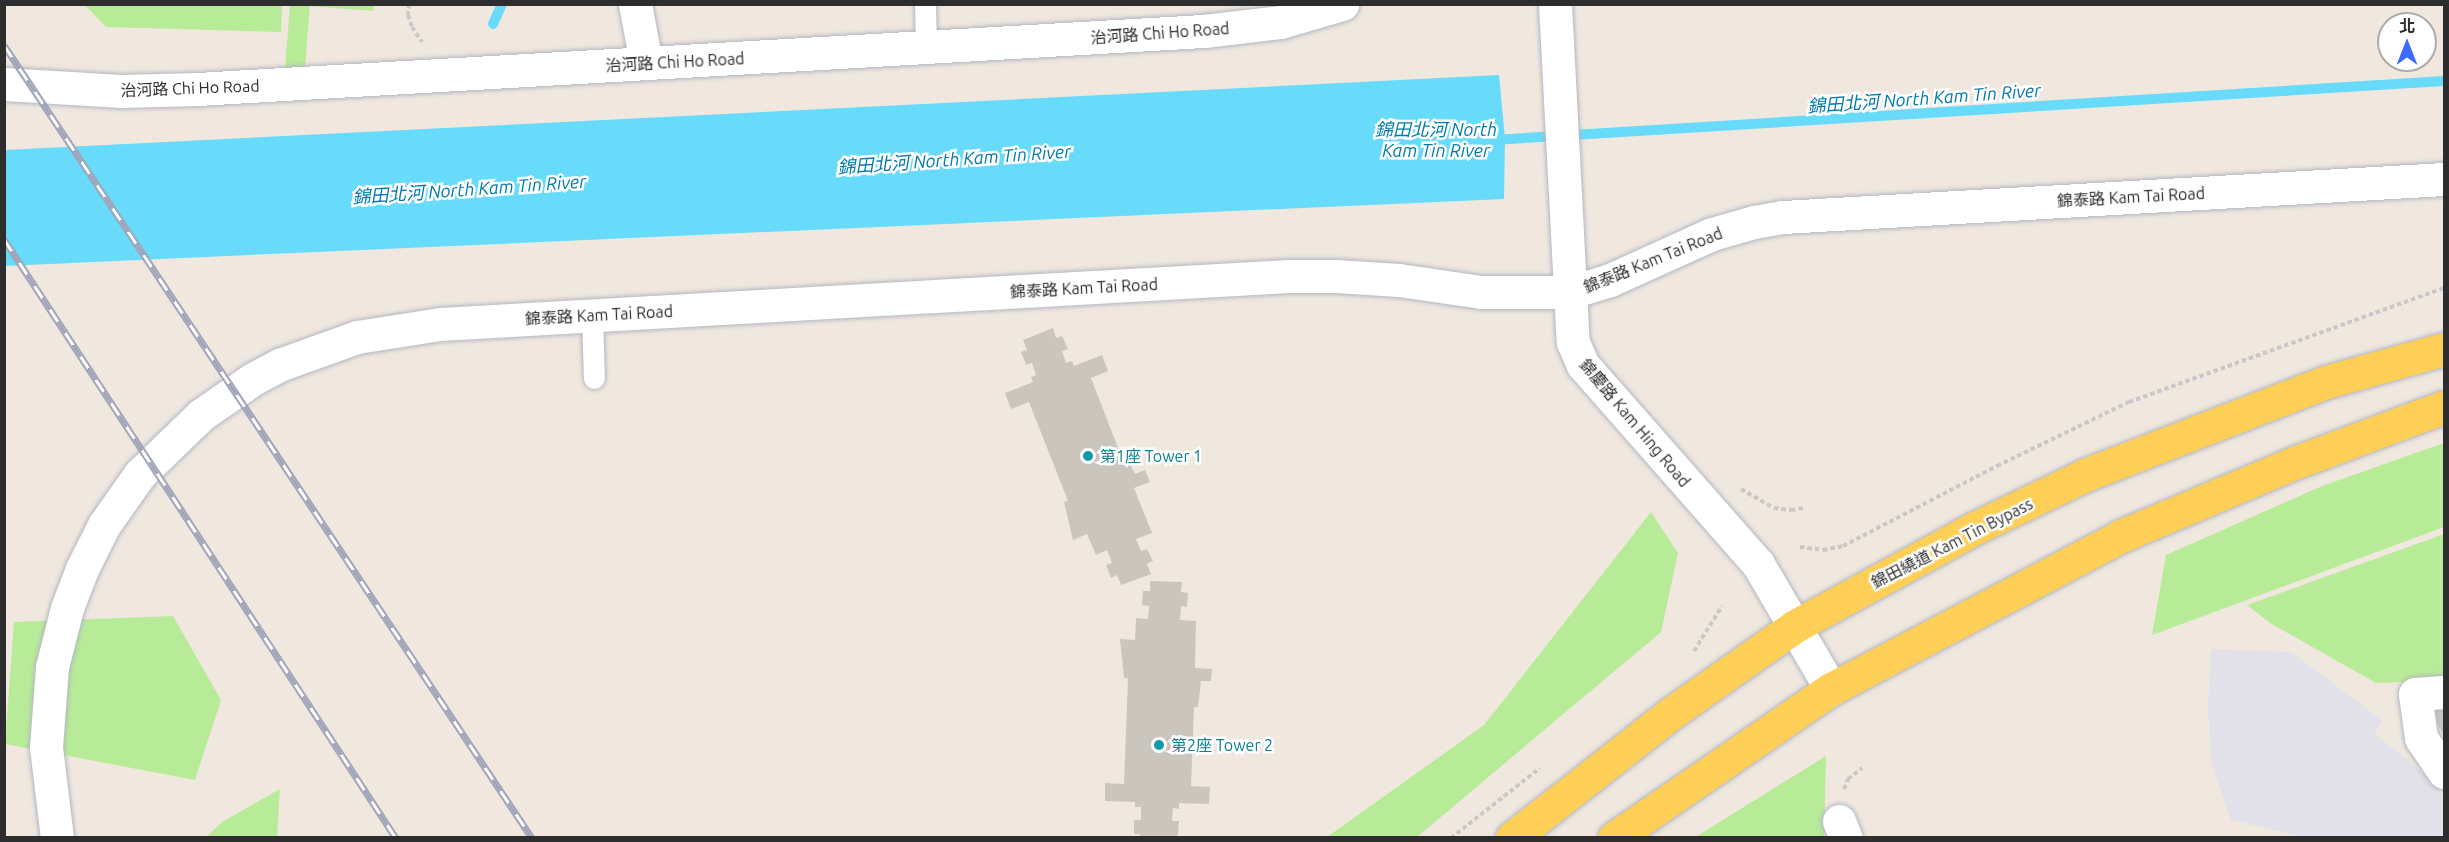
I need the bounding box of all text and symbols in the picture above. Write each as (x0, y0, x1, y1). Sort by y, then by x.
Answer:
north arrow (2377, 12, 2437, 72)
text: 北 (2399, 17, 2415, 35)
street label: 治河路 Chi Ho Road (1090, 19, 1230, 47)
street label: 治河路 Chi Ho Road (605, 49, 745, 75)
street label: 治河路 Chi Ho Road (120, 76, 260, 100)
water label: 錦田北河 North Kam Tin River (1806, 79, 2042, 117)
water label: 錦田北河 North Kam Tin River (1375, 119, 1497, 162)
water label: 錦田北河 North Kam Tin River (836, 140, 1072, 178)
water label: 錦田北河 North Kam Tin River (351, 170, 587, 208)
street label: 錦泰路 Kam Tai Road (2057, 184, 2205, 210)
street label: 錦泰路 Kam Tai Road (1581, 223, 1725, 297)
street label: 錦泰路 Kam Tai Road (1010, 275, 1158, 301)
street label: 錦泰路 Kam Tai Road (525, 302, 673, 328)
street label: 錦慶路 Kam Hing Road (1576, 355, 1694, 491)
place label: 第1座 Tower 1 (1100, 446, 1202, 466)
marker: 第1座 Tower 1 (1081, 449, 1095, 463)
street label: 錦田繞道 Kam Tin Bypass (1868, 494, 2036, 592)
place label: 第2座 Tower 2 (1171, 735, 1273, 755)
marker: 第2座 Tower 2 (1152, 738, 1166, 752)

